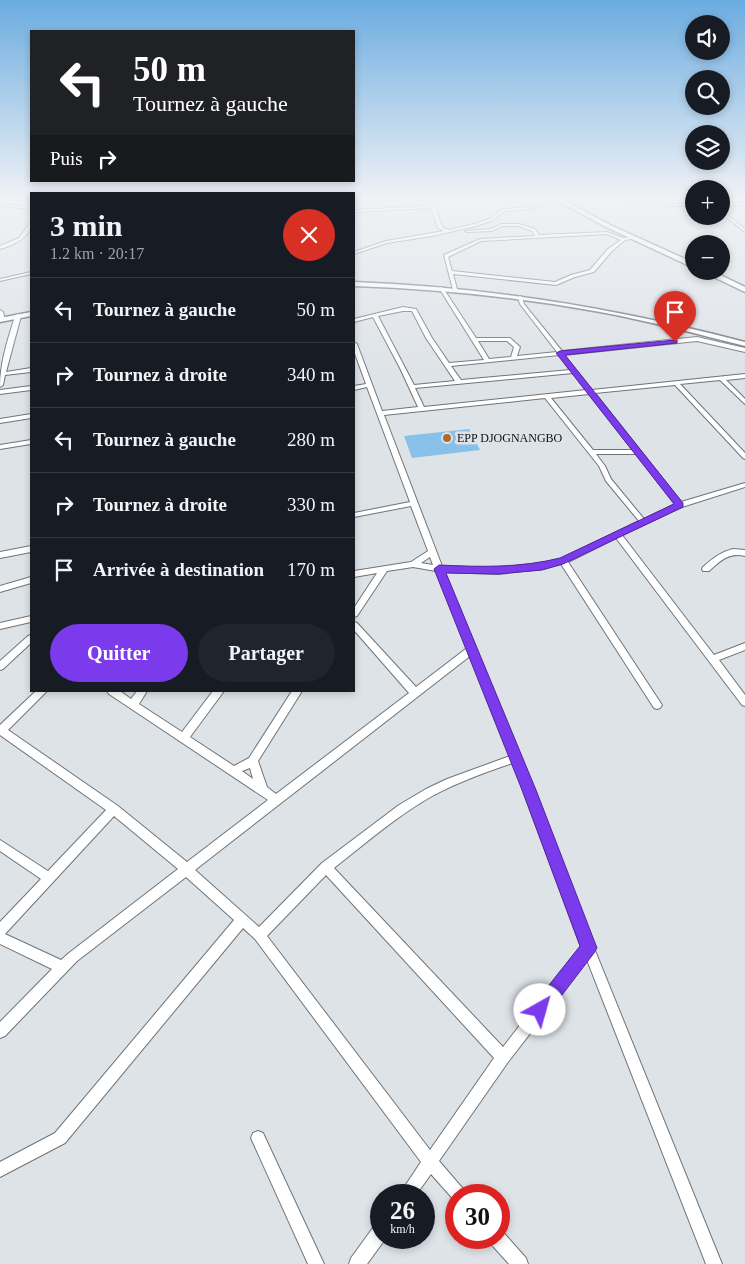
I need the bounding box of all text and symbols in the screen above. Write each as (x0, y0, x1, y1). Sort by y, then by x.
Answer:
map controls (685, 15, 730, 280)
button: sound (685, 15, 730, 60)
icon: left (50, 50, 115, 115)
text: 50 m (133, 50, 206, 89)
button: search (685, 70, 730, 115)
text: Tournez à gauche (133, 91, 288, 116)
button: layers (685, 125, 730, 170)
icon: right (93, 145, 121, 173)
text: Puis (50, 148, 83, 169)
button: + (685, 180, 730, 225)
text: 3 min (50, 209, 123, 242)
button: close (283, 209, 335, 261)
button: − (685, 235, 730, 280)
text: 1.2 km · 20:17 (50, 245, 144, 262)
pin (654, 291, 696, 342)
icon: left (50, 296, 78, 324)
icon: arrive (661, 298, 689, 326)
text: Tournez à gauche (93, 299, 236, 320)
text: 50 m (296, 299, 335, 320)
icon: right (50, 361, 78, 389)
text: Tournez à droite (93, 364, 227, 385)
text: 340 m (287, 364, 335, 385)
icon: left (50, 426, 78, 454)
text: Tournez à gauche (93, 429, 236, 450)
text: 280 m (287, 429, 335, 450)
place label: EPP DJOGNANGBO (457, 431, 563, 445)
marker: EPP DJOGNANGBO (441, 432, 453, 444)
icon: right (50, 491, 78, 519)
text: Tournez à droite (93, 494, 227, 515)
text: 330 m (287, 494, 335, 515)
icon: arrive (50, 556, 78, 584)
text: Arrivée à destination (93, 559, 264, 580)
text: 170 m (287, 559, 335, 580)
button: Quitter (50, 624, 188, 682)
button: Partager (198, 624, 335, 682)
position arrow (513, 983, 565, 1035)
speed limit sign: 30 (445, 1184, 510, 1249)
text: 26 (390, 1197, 415, 1224)
text: km/h (390, 1222, 415, 1236)

